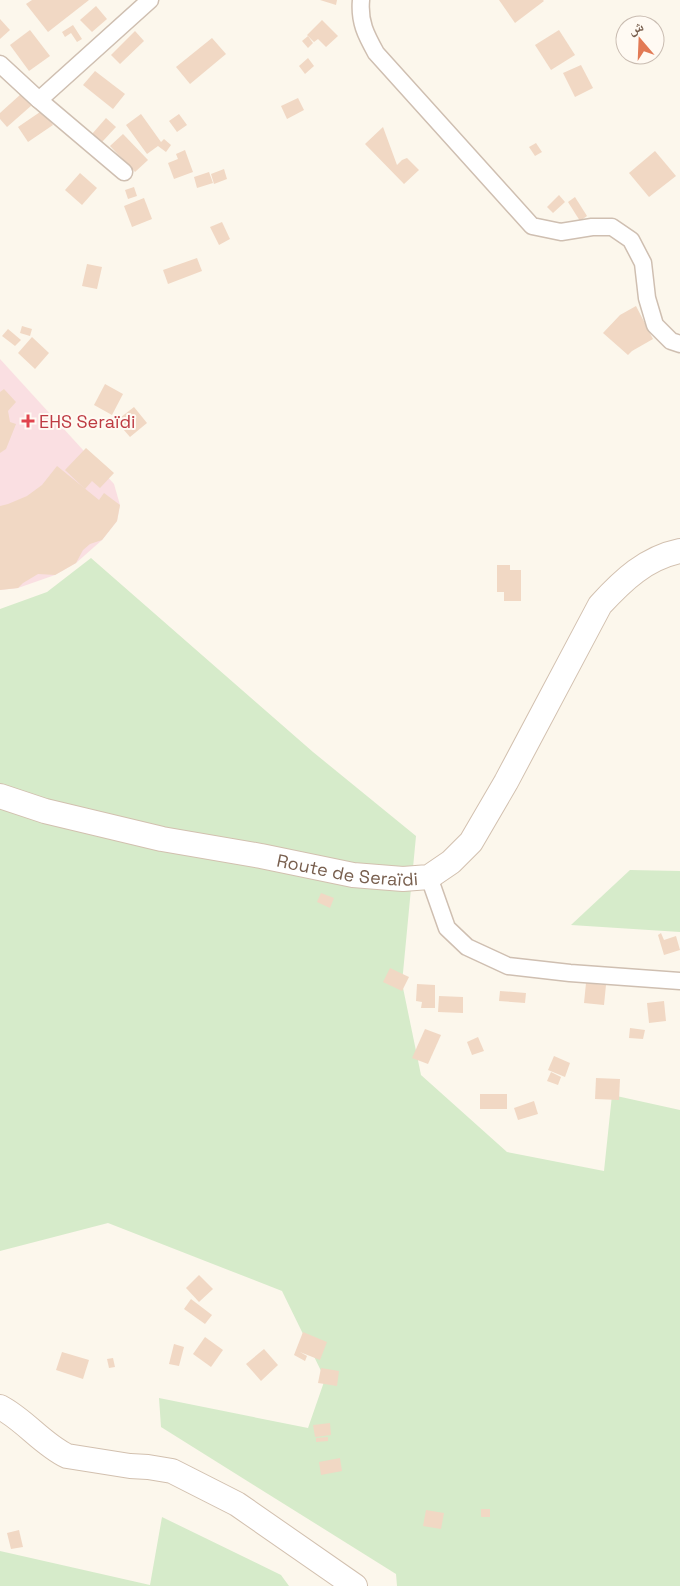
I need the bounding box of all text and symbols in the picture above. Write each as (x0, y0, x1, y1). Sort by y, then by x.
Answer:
north arrow (615, 15, 665, 65)
text: ش (626, 17, 646, 39)
place label: EHS Seraïdi (39, 410, 136, 433)
marker: EHS Seraïdi (21, 414, 35, 428)
street label: Route de Seraïdi (275, 848, 419, 891)

